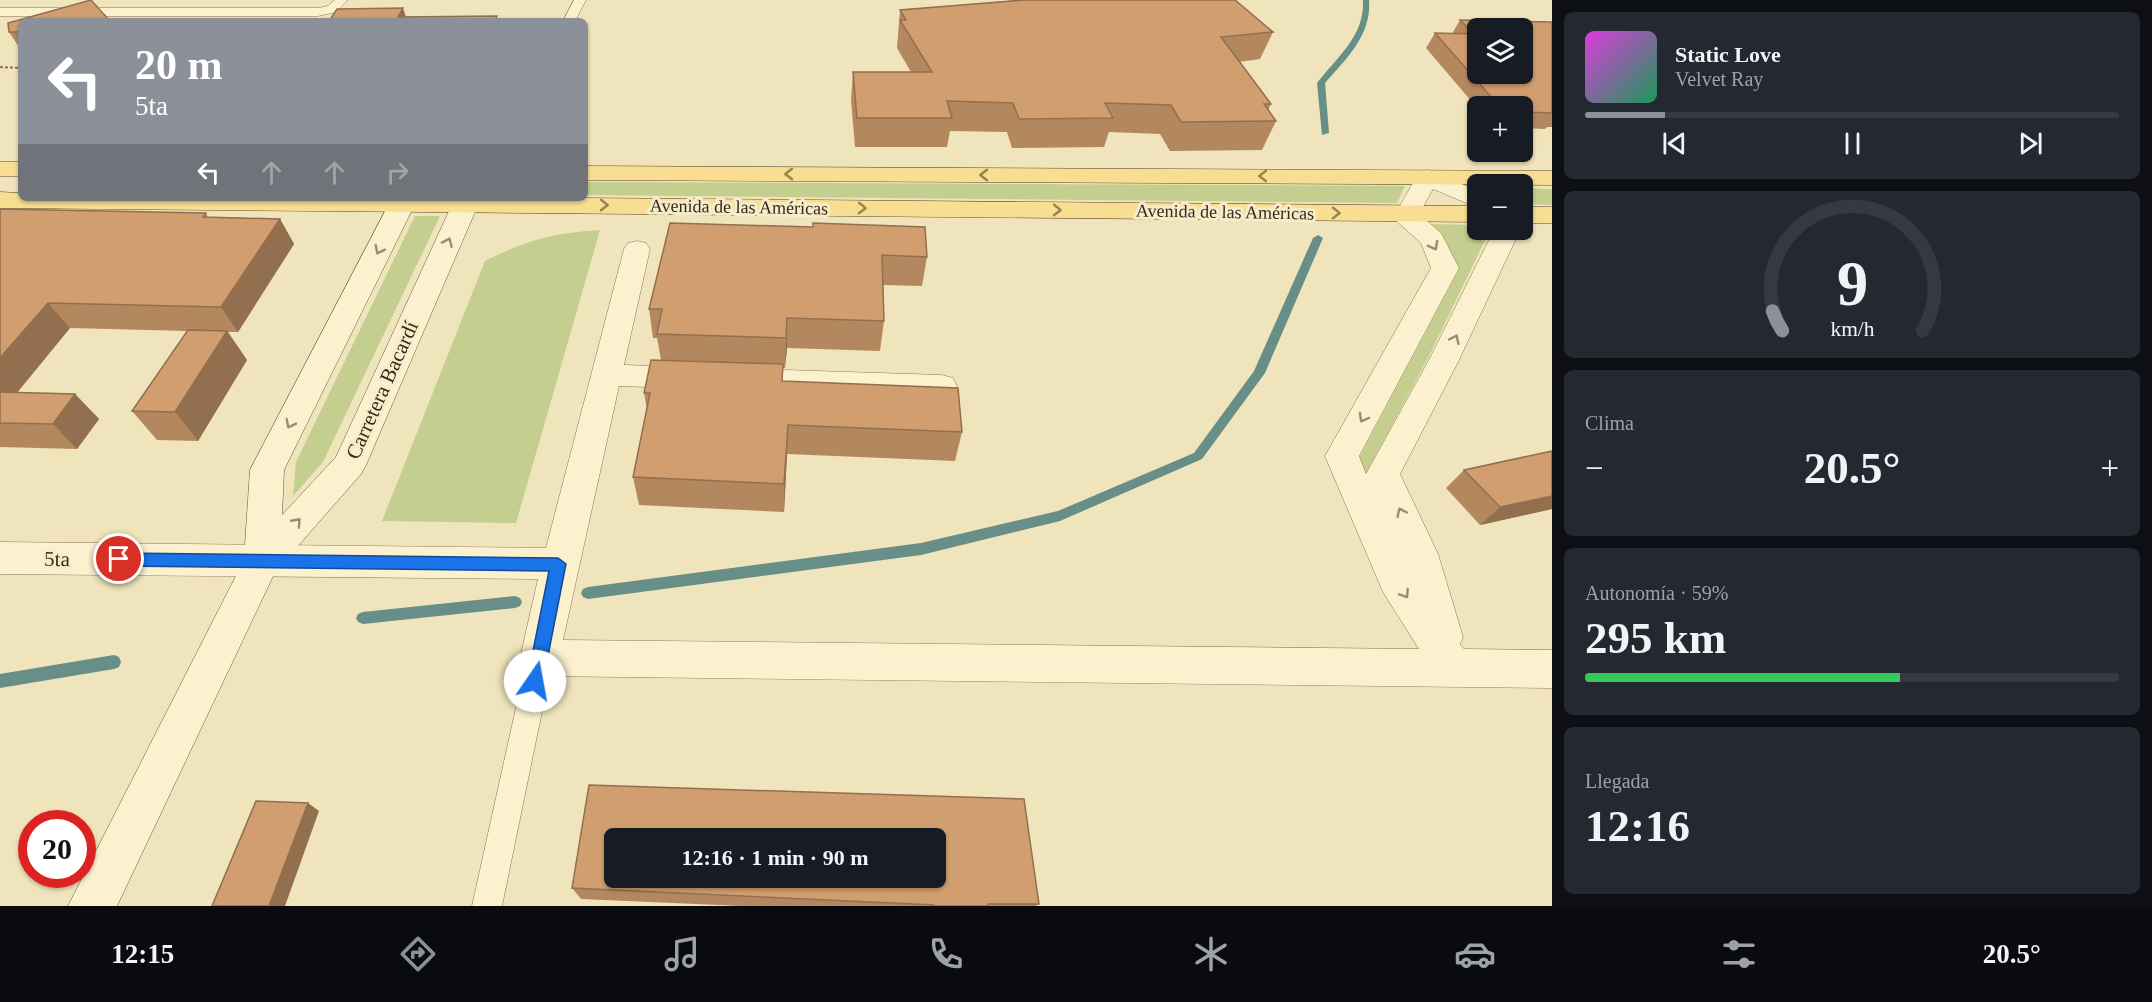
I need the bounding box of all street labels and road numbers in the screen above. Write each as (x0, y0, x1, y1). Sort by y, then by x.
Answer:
street label: Avenida de las Américas (650, 195, 828, 219)
street label: Avenida de las Américas (1136, 200, 1314, 224)
street label: Carretera Bacardí (341, 317, 423, 463)
street label: 5ta (44, 547, 71, 571)

